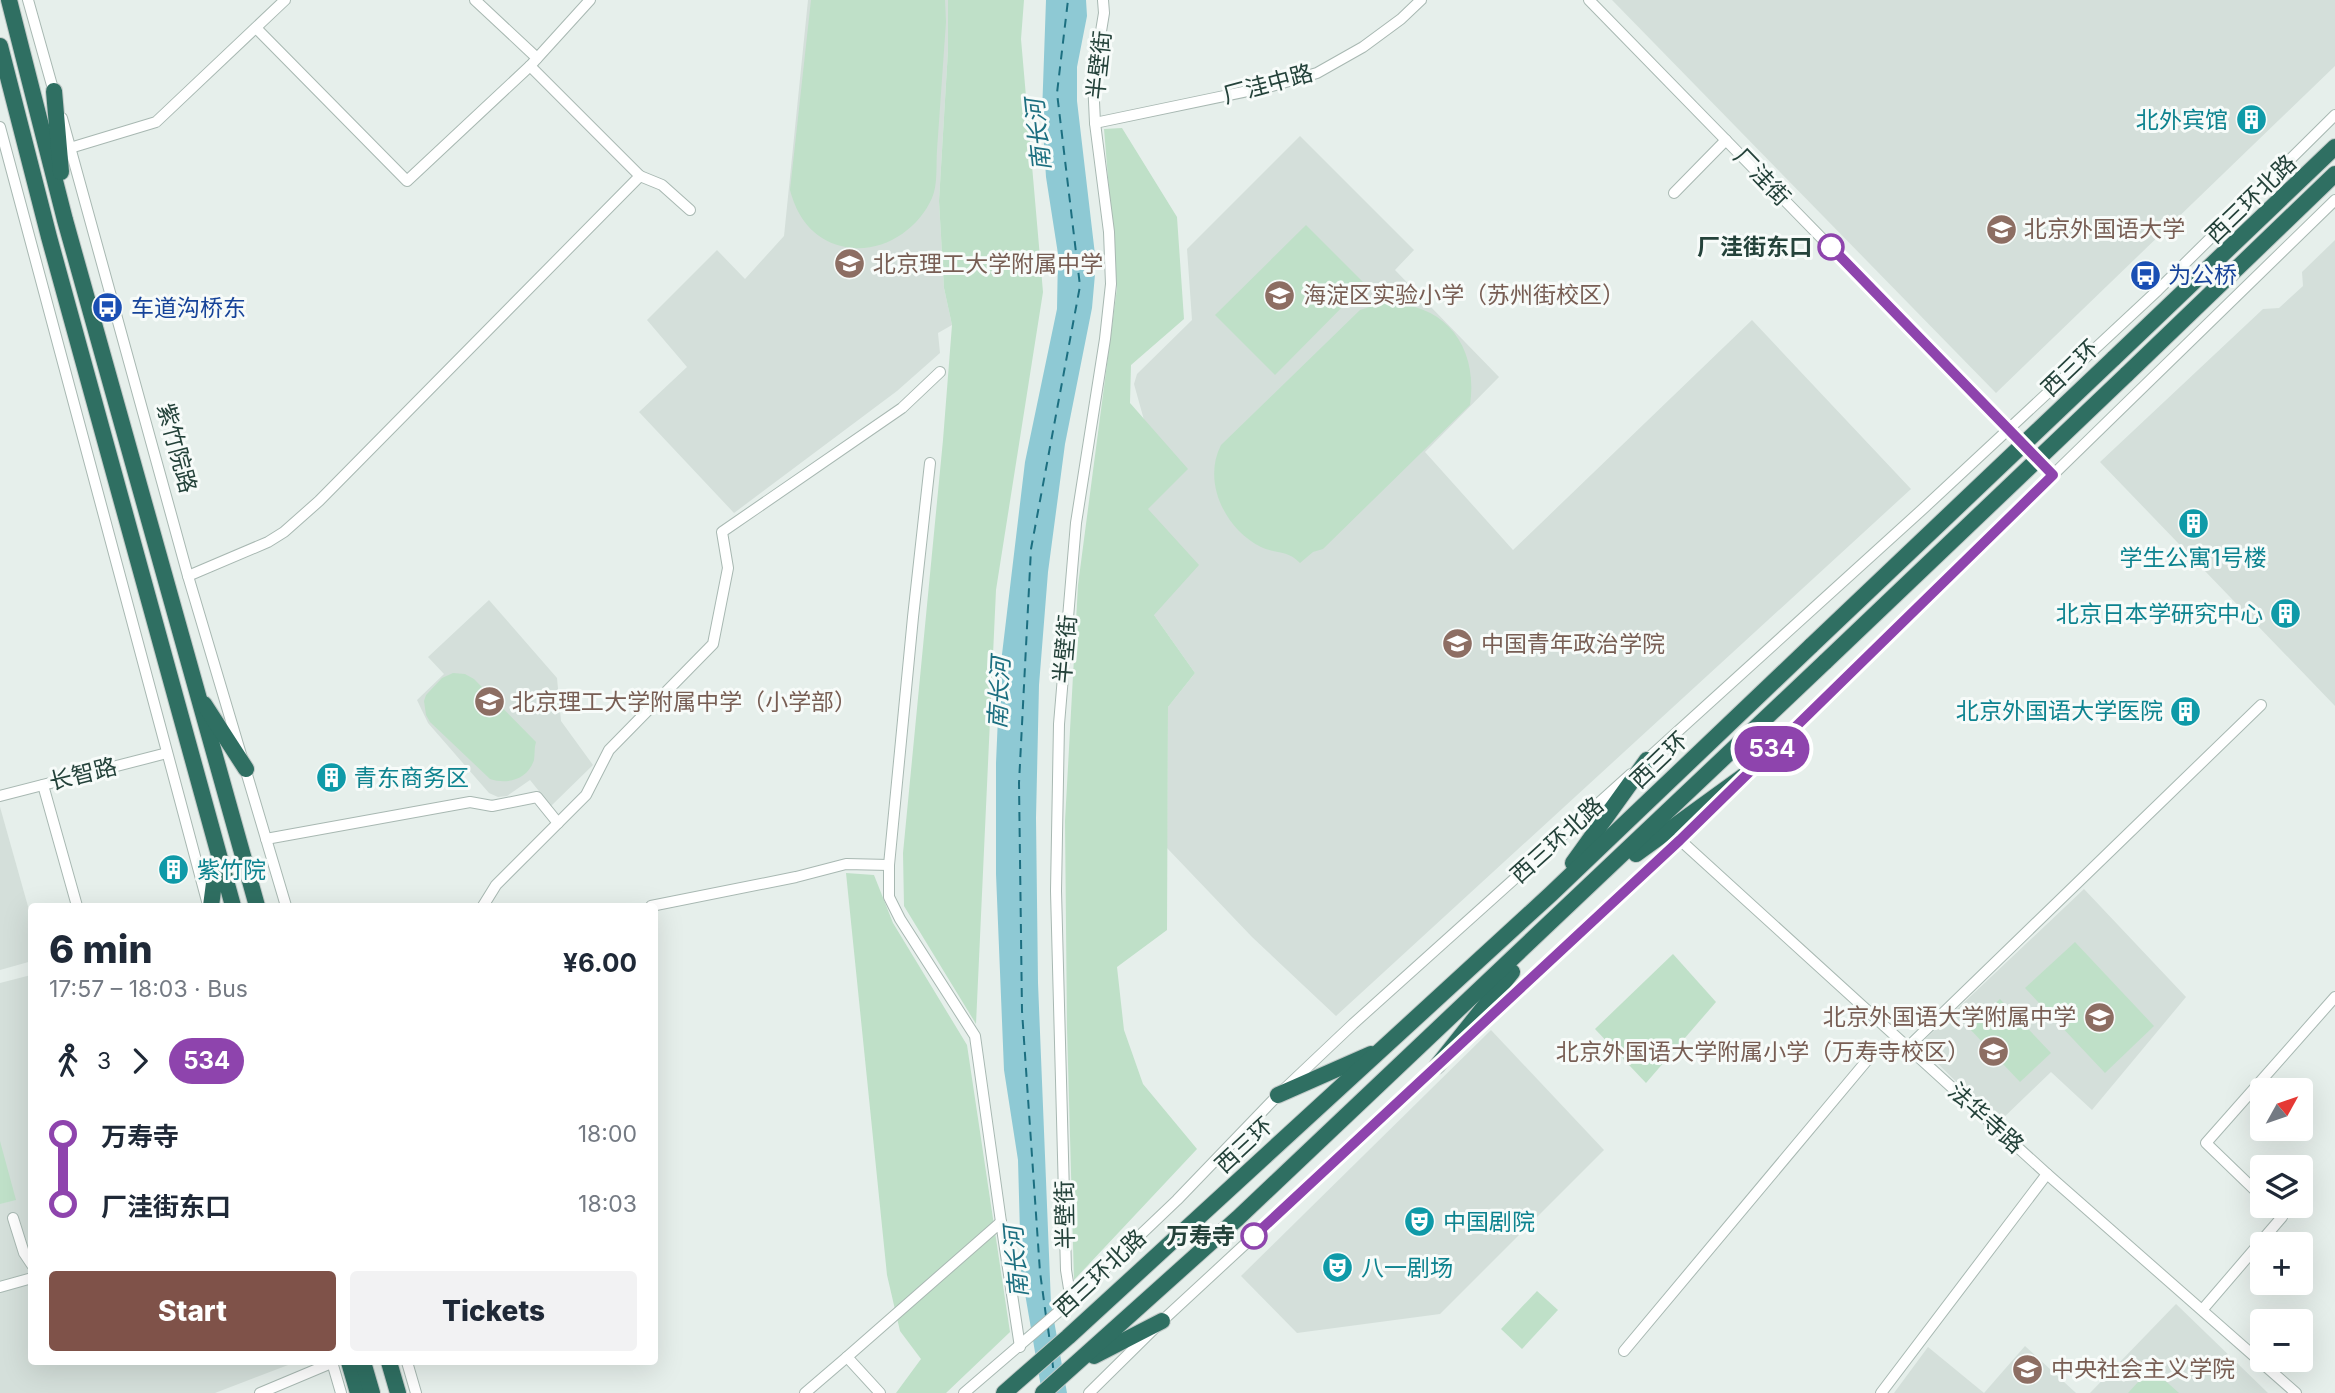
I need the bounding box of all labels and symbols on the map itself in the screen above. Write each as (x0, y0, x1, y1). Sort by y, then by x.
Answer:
street label: 半壁街 (1081, 29, 1117, 101)
street label: 厂洼中路 (1220, 59, 1316, 109)
water label: 南长河 (1019, 94, 1056, 172)
building icon: 北外宾馆 (2234, 103, 2268, 137)
place label: 北外宾馆 (2136, 106, 2228, 134)
street label: 厂洼街 (1728, 142, 1796, 212)
street label: 西三环北路 (2200, 149, 2302, 249)
school or university icon: 北京外国语大学 (1984, 212, 2018, 246)
place label: 北京外国语大学 (2024, 215, 2185, 243)
place label: 厂洼街东口 (1697, 233, 1812, 261)
marker: 厂洼街东口 (1818, 234, 1844, 260)
school or university icon: 北京理工大学附属中学 (833, 247, 867, 281)
place label: 北京理工大学附属中学 (873, 250, 1103, 278)
bus stop icon: 为公桥 (2128, 258, 2162, 292)
place label: 为公桥 (2168, 261, 2237, 289)
school or university icon: 海淀区实验小学（苏州街校区） (1263, 278, 1297, 312)
place label: 海淀区实验小学（苏州街校区） (1303, 281, 1625, 309)
bus stop icon: 车道沟桥东 (91, 291, 125, 325)
place label: 车道沟桥东 (131, 294, 246, 322)
street label: 西三环 (2035, 334, 2105, 402)
street label: 紫竹院路 (152, 400, 202, 496)
building icon: 学生公寓1号楼 (2176, 507, 2210, 541)
place label: 学生公寓1号楼 (2119, 544, 2267, 572)
building icon: 北京日本学研究中心 (2269, 597, 2303, 631)
place label: 北京日本学研究中心 (2056, 600, 2263, 628)
street label: 半壁街 (1048, 613, 1082, 685)
school or university icon: 中国青年政治学院 (1441, 627, 1475, 661)
place label: 中国青年政治学院 (1481, 630, 1665, 658)
water label: 南长河 (983, 652, 1016, 730)
school or university icon: 北京理工大学附属中学（小学部） (472, 685, 506, 719)
place label: 北京理工大学附属中学（小学部） (512, 688, 857, 716)
building icon: 北京外国语大学医院 (2169, 694, 2203, 728)
place label: 北京外国语大学医院 (1956, 697, 2163, 725)
street label: 西三环 (1624, 726, 1694, 794)
line badge: 534 (1732, 726, 1812, 772)
street label: 长智路 (46, 752, 120, 796)
building icon: 青东商务区 (314, 761, 348, 795)
place label: 青东商务区 (354, 764, 469, 792)
street label: 西三环北路 (1505, 791, 1609, 889)
building icon: 紫竹院 (157, 853, 191, 887)
place label: 紫竹院 (197, 856, 266, 884)
school or university icon: 北京外国语大学附属中学 (2082, 1000, 2116, 1034)
place label: 北京外国语大学附属中学 (1823, 1003, 2076, 1031)
school or university icon: 北京外国语大学附属小学（万寿寺校区） (1976, 1035, 2010, 1069)
place label: 北京外国语大学附属小学（万寿寺校区） (1556, 1038, 1970, 1066)
street label: 法华寺路 (1942, 1077, 2030, 1159)
north arrow (2250, 1078, 2314, 1141)
street label: 西三环 (1209, 1111, 1279, 1179)
street label: 半壁街 (1050, 1180, 1080, 1250)
theatre icon: 中国剧院 (1403, 1205, 1437, 1239)
place label: 中国剧院 (1443, 1208, 1535, 1236)
water label: 南长河 (998, 1221, 1034, 1299)
place label: 万寿寺 (1166, 1222, 1235, 1250)
marker: 万寿寺 (1241, 1223, 1267, 1249)
street label: 西三环北路 (1048, 1224, 1152, 1322)
theatre icon: 八一剧场 (1321, 1251, 1355, 1285)
place label: 八一剧场 (1361, 1254, 1453, 1282)
school or university icon: 中央社会主义学院 (2011, 1352, 2045, 1386)
place label: 中央社会主义学院 (2051, 1355, 2235, 1383)

